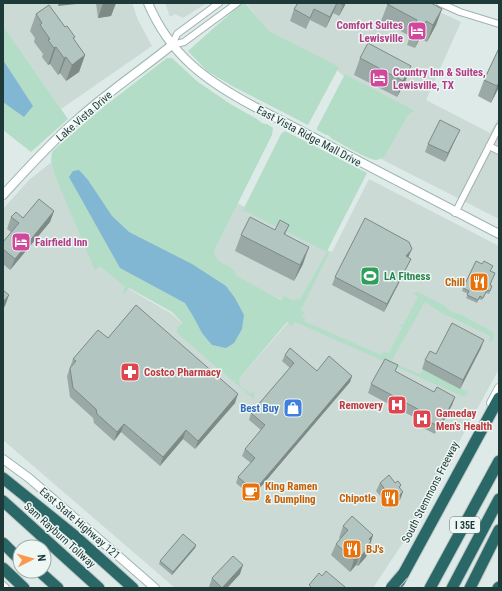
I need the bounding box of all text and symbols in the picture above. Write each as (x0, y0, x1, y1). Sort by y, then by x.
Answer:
place label: Comfort Suites Lewisville (336, 19, 403, 45)
hotel icon: Comfort Suites Lewisville (406, 20, 428, 42)
place label: Country Inn & Suites, Lewisville, TX (393, 66, 486, 92)
hotel icon: Country Inn & Suites, Lewisville, TX (368, 67, 390, 89)
street label: Lake Vista Drive (54, 89, 115, 144)
street label: East Vista Ridge Mall Drive (254, 103, 363, 169)
hotel icon: Fairfield Inn (10, 231, 32, 253)
place label: Fairfield Inn (35, 236, 87, 249)
sports icon: LA Fitness (359, 265, 381, 287)
place label: LA Fitness (384, 270, 431, 283)
restaurant icon: Chill (468, 271, 490, 293)
place label: Chill (445, 276, 465, 289)
pharmacy icon: Costco Pharmacy (119, 361, 141, 383)
place label: Costco Pharmacy (144, 366, 221, 379)
hospital icon: Removery (386, 394, 408, 416)
shop icon: Best Buy (282, 397, 304, 419)
place label: Removery (339, 399, 383, 412)
place label: Best Buy (240, 402, 279, 415)
place label: Gameday Men's Health (436, 407, 492, 433)
hospital icon: Gameday Men's Health (411, 408, 433, 430)
street label: South Stemmons Freeway (399, 439, 462, 545)
place label: King Ramen & Dumpling (265, 480, 317, 506)
cafe icon: King Ramen & Dumpling (240, 481, 262, 503)
street label: East State Highway 121 (37, 485, 123, 562)
restaurant icon: Chipotle (379, 487, 401, 509)
place label: Chipotle (339, 492, 376, 505)
street label: Sam Rayburn Tollway (21, 500, 98, 571)
road number: I 35E (450, 517, 480, 533)
restaurant icon: BJ's (341, 538, 363, 560)
north arrow (12, 539, 52, 579)
place label: BJ's (366, 543, 384, 556)
text: N (35, 554, 48, 562)

